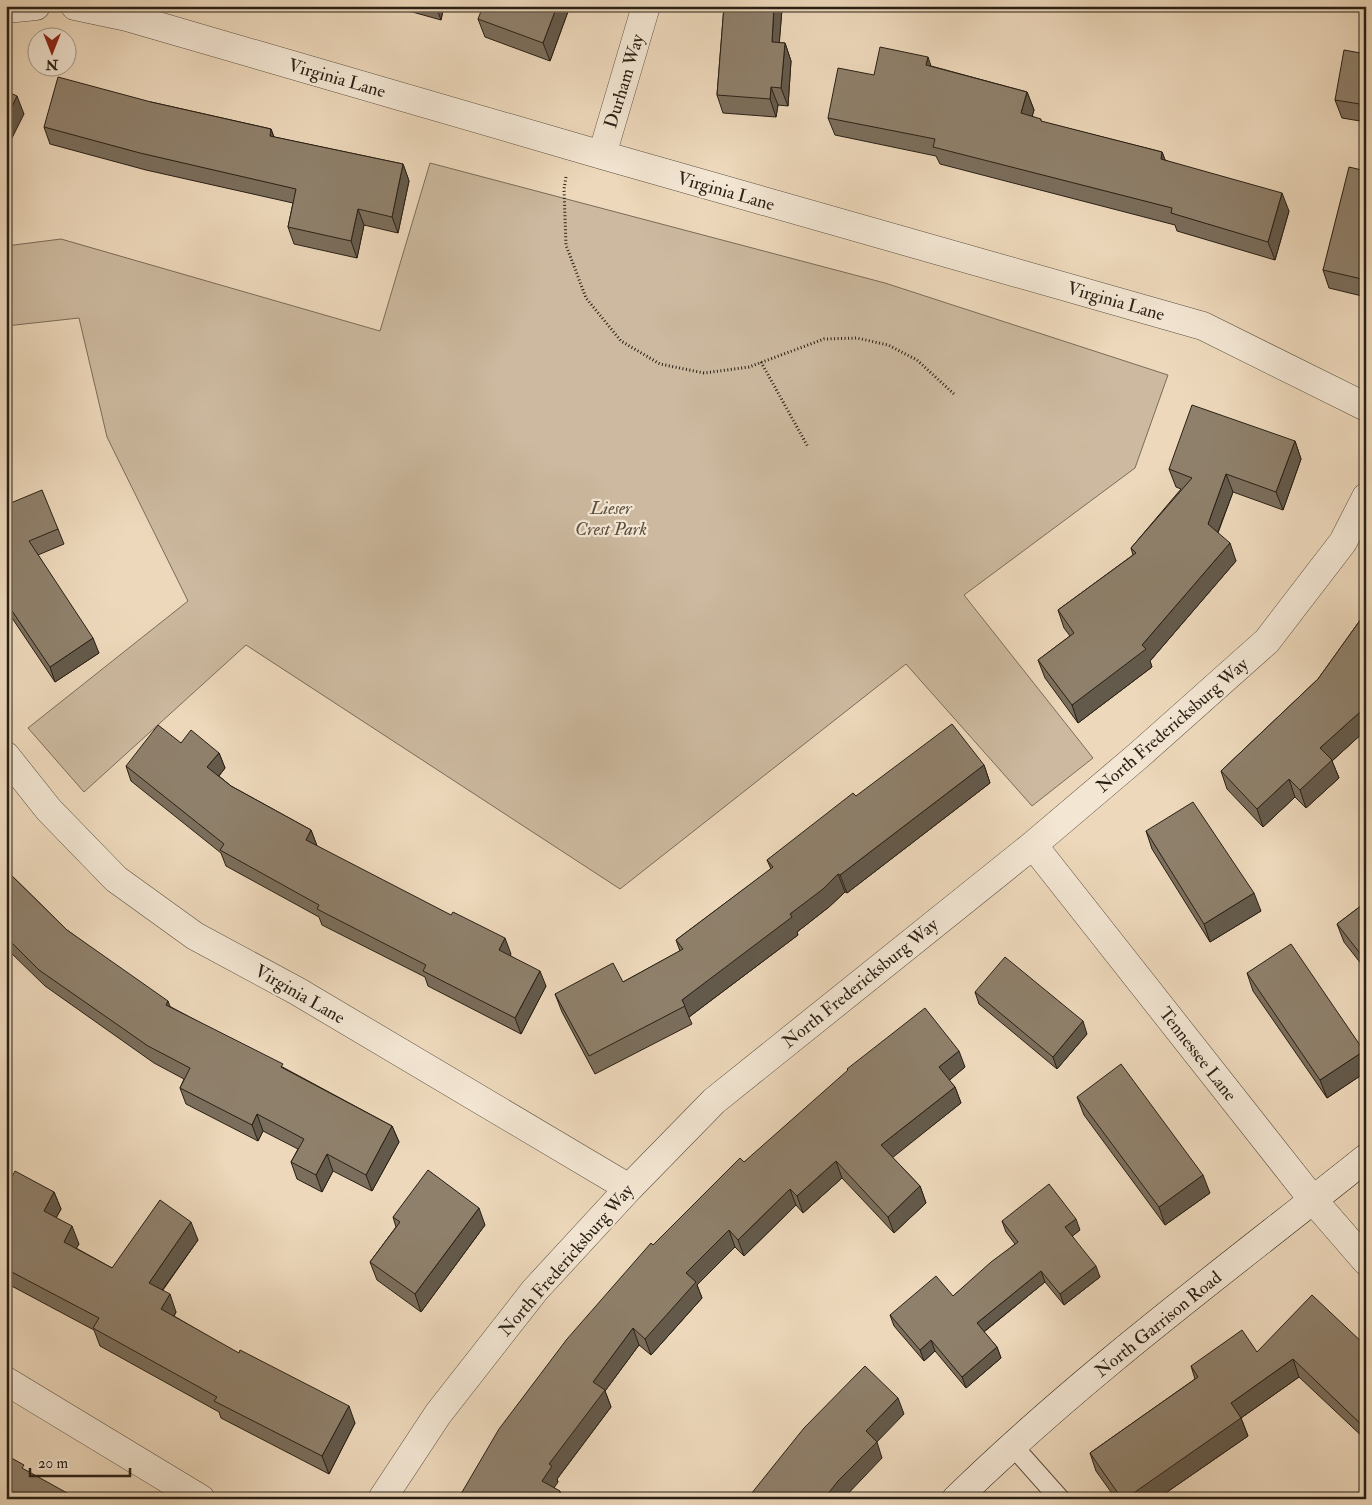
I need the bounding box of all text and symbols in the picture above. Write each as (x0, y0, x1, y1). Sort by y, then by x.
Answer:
north arrow (28, 28, 78, 78)
street label: Durham Way (599, 30, 650, 131)
street label: Virginia Lane (286, 54, 389, 103)
text: N (45, 56, 59, 73)
street label: Virginia Lane (675, 167, 778, 216)
street label: Virginia Lane (1065, 277, 1168, 326)
park label: Lieser Crest Park (575, 497, 647, 541)
street label: North Fredericksburg Way (1092, 652, 1254, 798)
street label: North Fredericksburg Way (778, 913, 944, 1053)
street label: Virginia Lane (251, 959, 349, 1030)
street label: Tennessee Lane (1154, 1003, 1242, 1106)
street label: North Fredericksburg Way (494, 1179, 639, 1341)
street label: North Garrison Road (1090, 1266, 1226, 1383)
scale bar (30, 1445, 130, 1477)
text: 20 m (38, 1454, 68, 1473)

